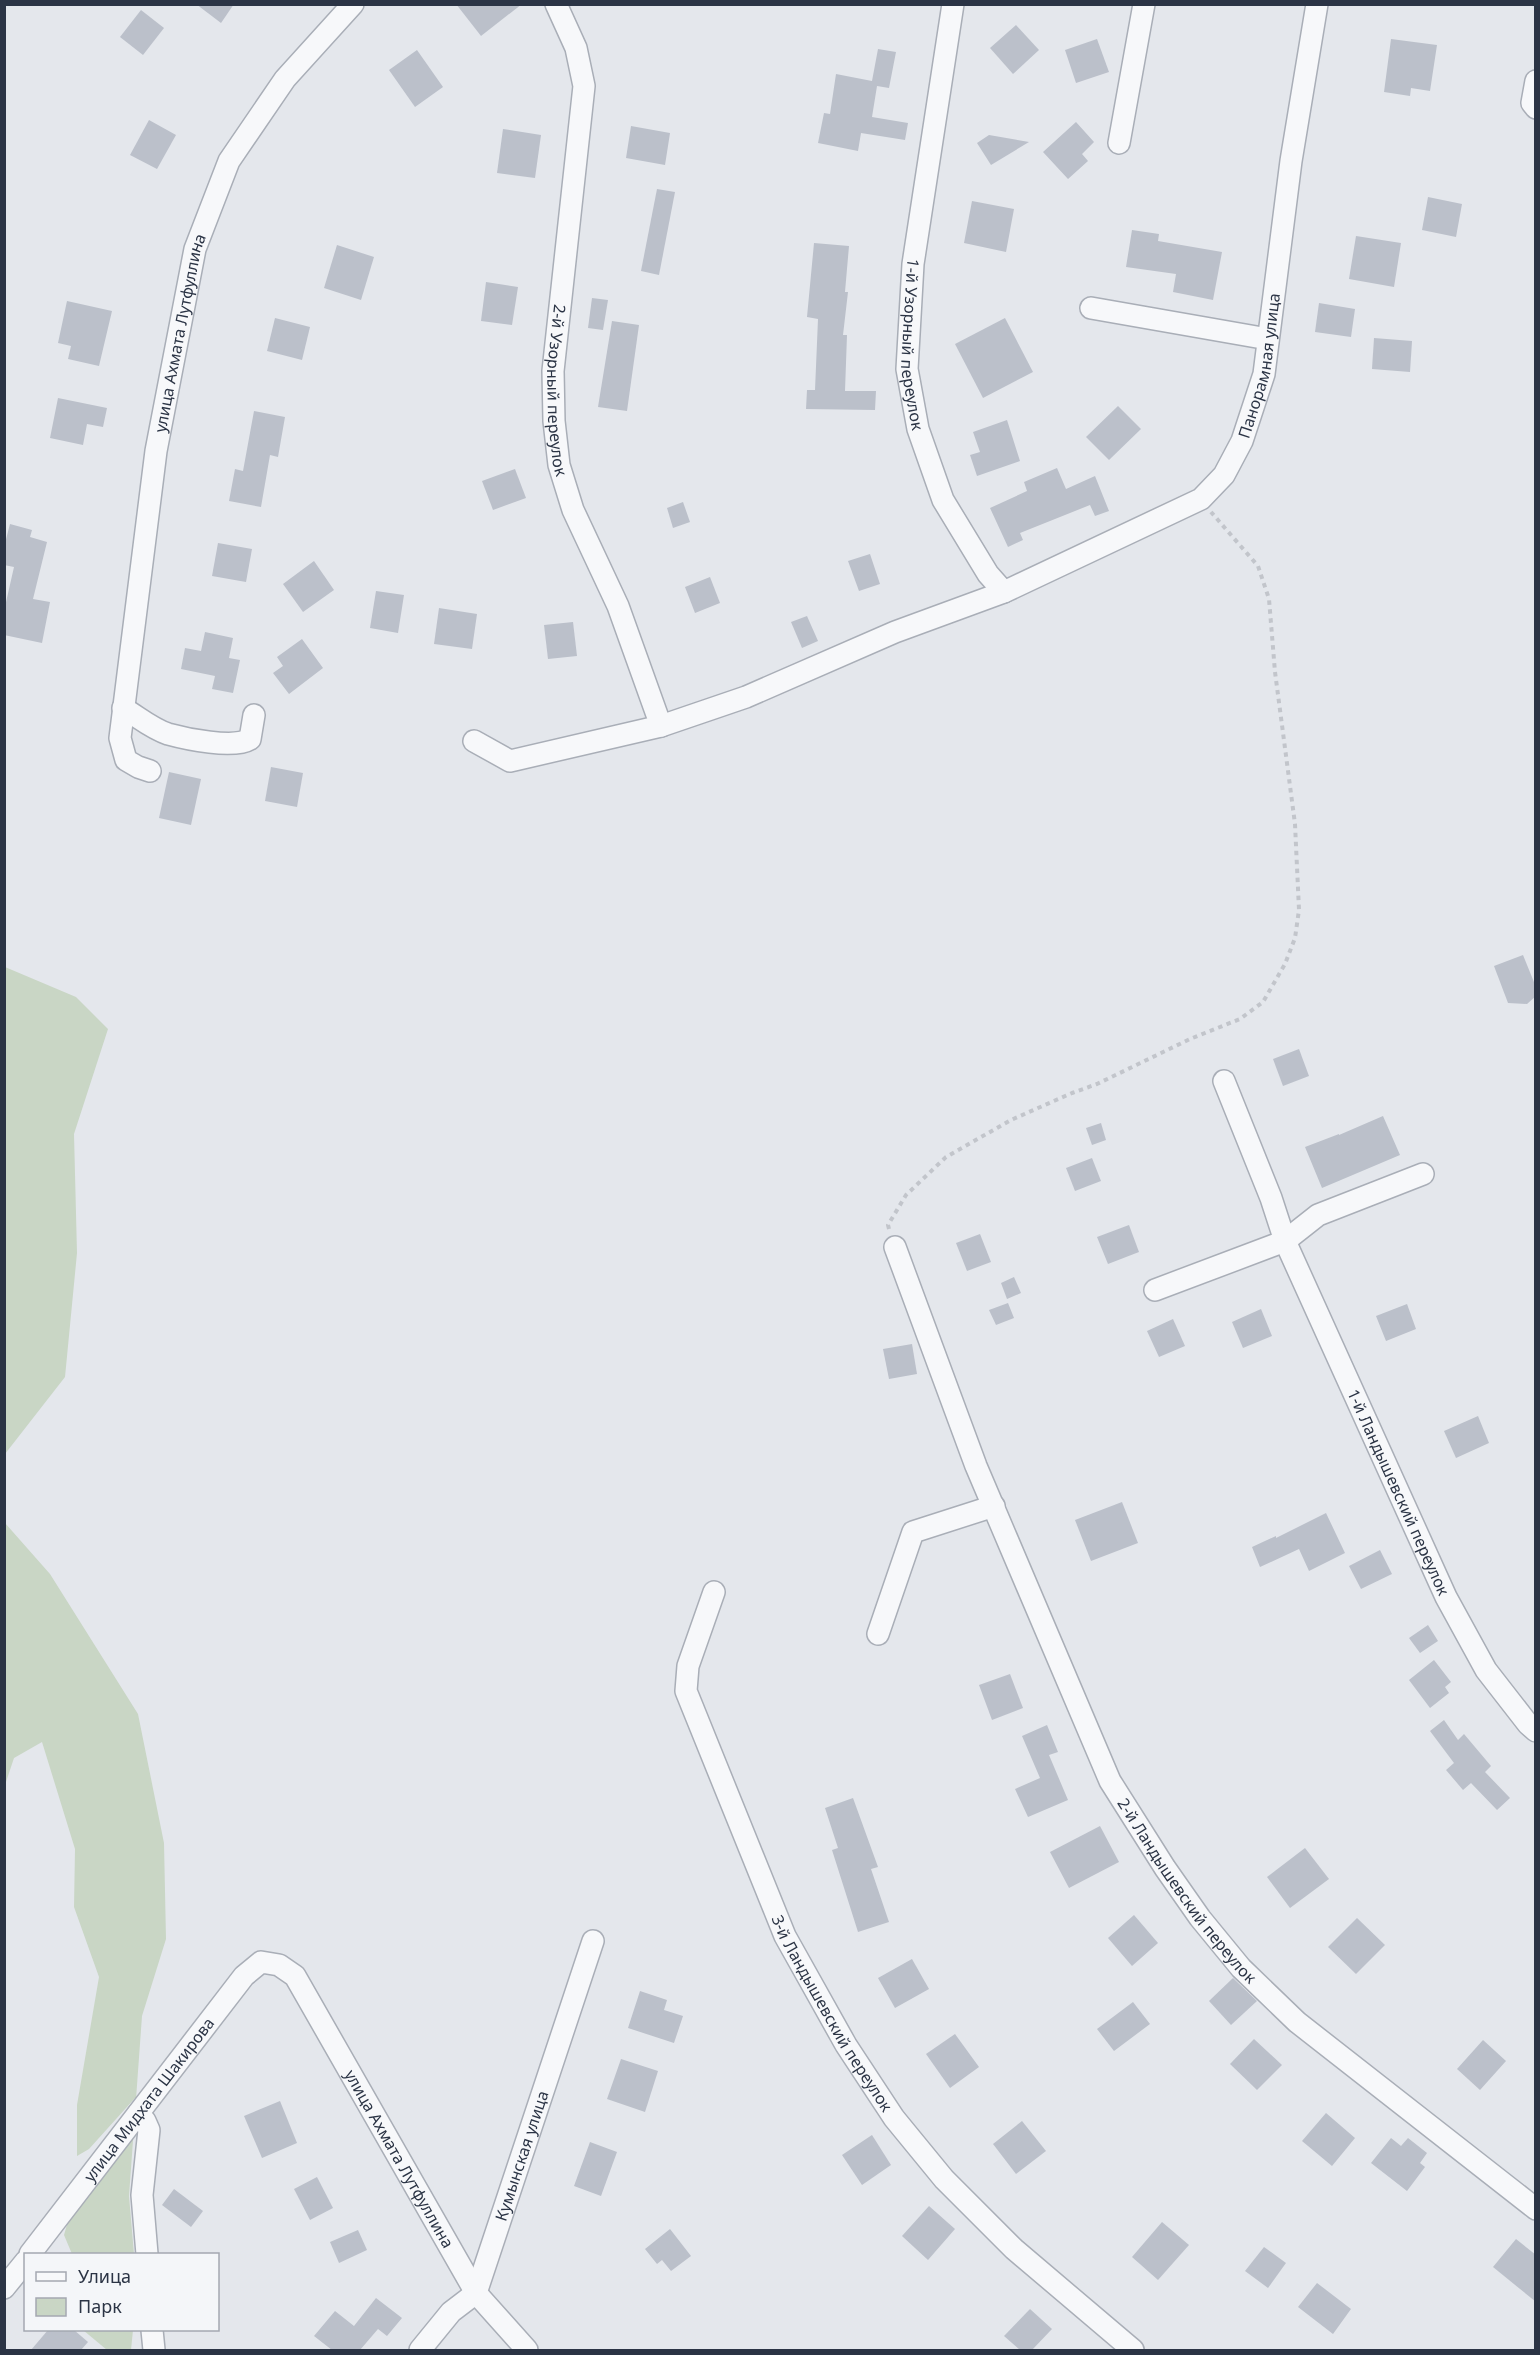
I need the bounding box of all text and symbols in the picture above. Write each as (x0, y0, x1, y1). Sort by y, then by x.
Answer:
street label: улица Ахмата Лутфуллина (149, 230, 211, 434)
street label: 1-й Узорный переулок (896, 257, 929, 432)
street label: Панорамная улица (1233, 292, 1285, 441)
street label: 2-й Узорный переулок (542, 303, 573, 479)
street label: 1-й Ландышевский переулок (1342, 1386, 1455, 1599)
street label: 2-й Ландышевский переулок (1113, 1794, 1262, 1989)
street label: 3-й Ландышевский переулок (767, 1912, 898, 2116)
street label: улица Мидхата Шакирова (79, 2013, 219, 2186)
street label: улица Ахмата Лутфуллина (340, 2065, 459, 2252)
street label: Кумынская улица (490, 2088, 553, 2224)
legend (24, 2253, 219, 2331)
text: Улица (78, 2264, 131, 2288)
text: Парк (78, 2294, 122, 2318)

